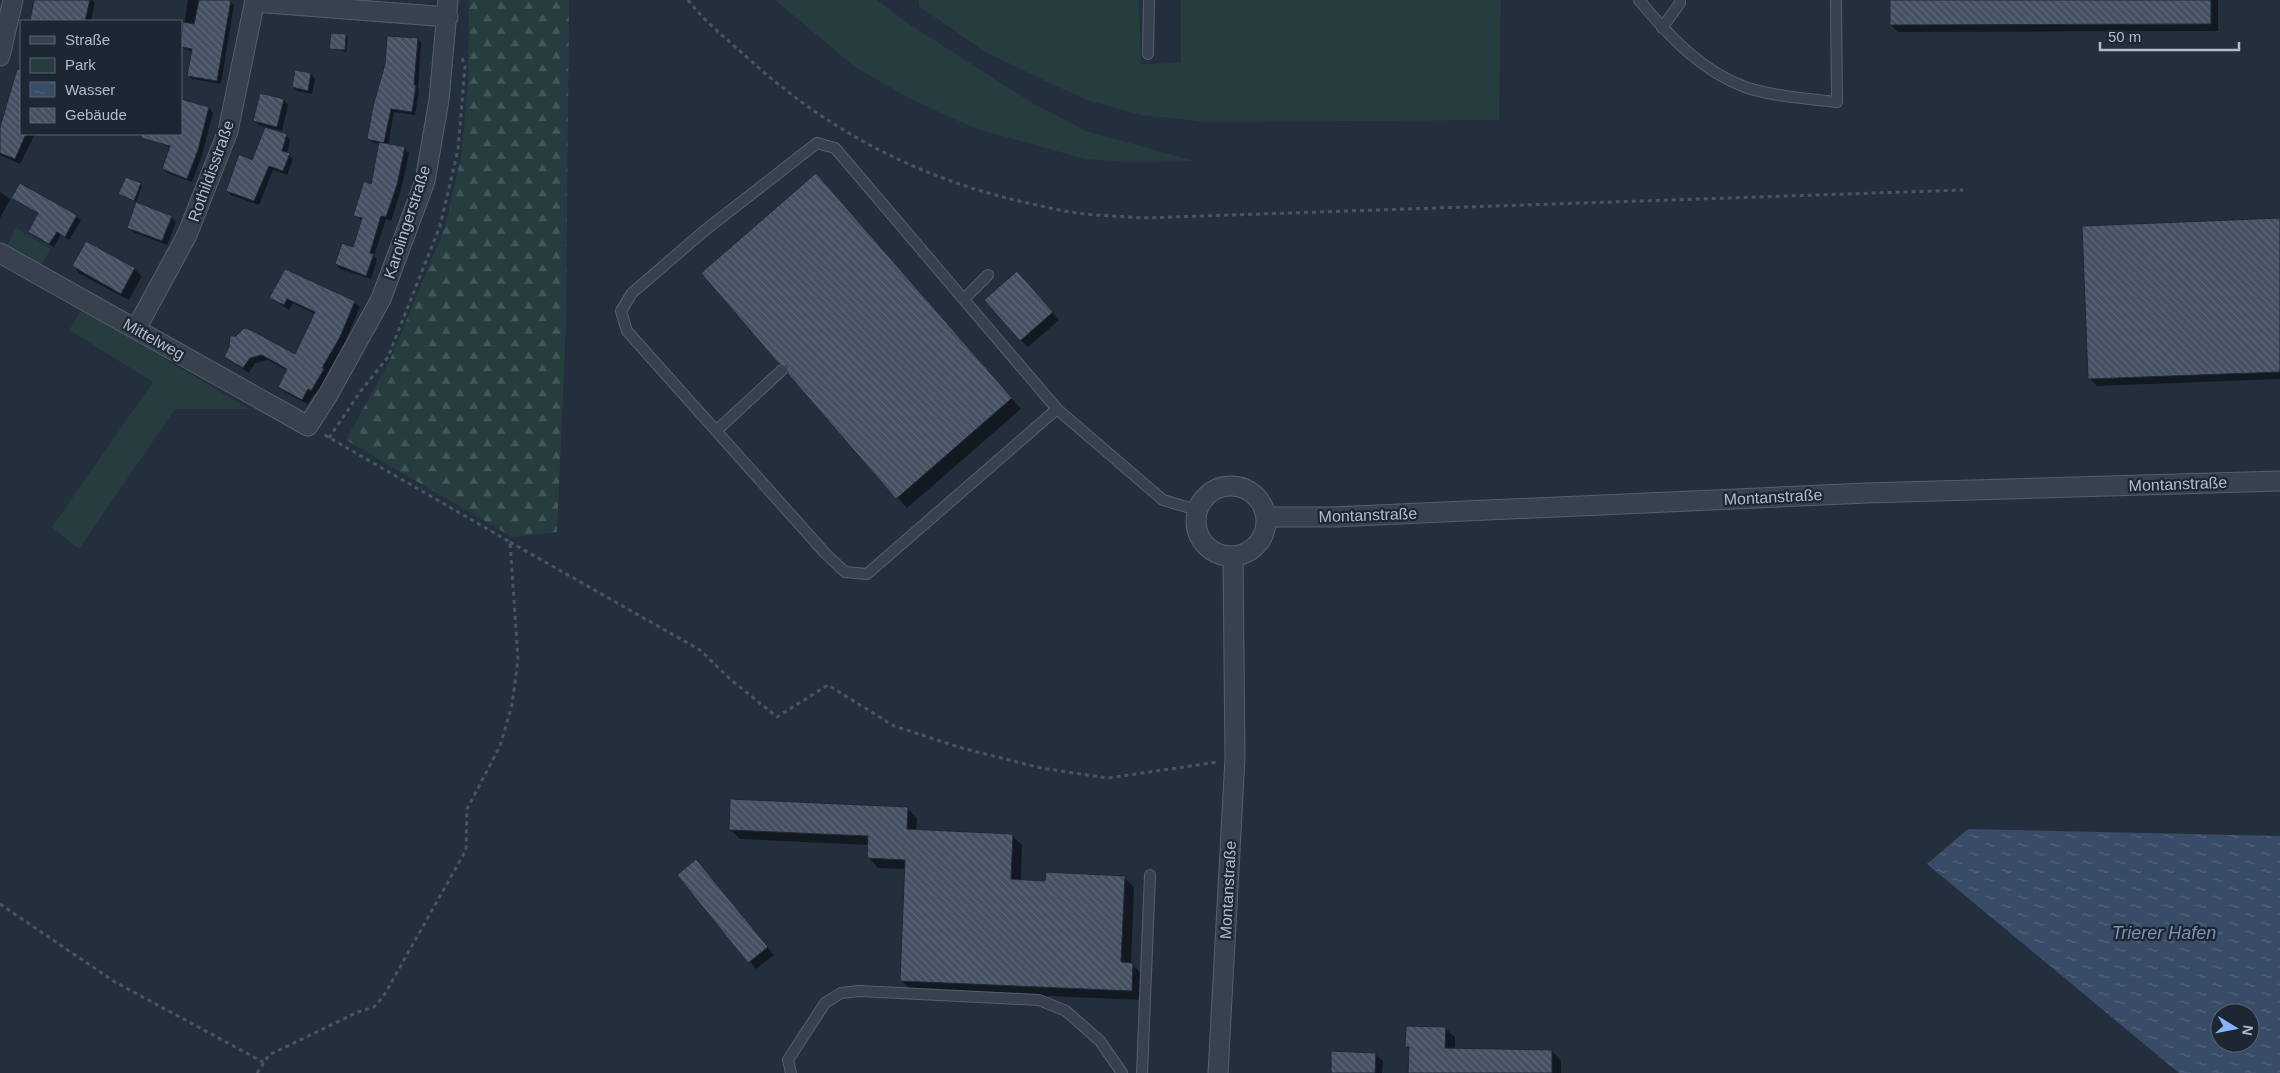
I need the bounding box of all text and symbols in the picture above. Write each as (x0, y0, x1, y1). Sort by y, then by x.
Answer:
legend (20, 20, 182, 135)
scale bar (2100, 20, 2239, 52)
text: 50 m (2108, 28, 2141, 45)
text: Straße (65, 31, 110, 48)
text: Park (65, 56, 96, 73)
text: Wasser (65, 81, 115, 98)
text: Gebäude (65, 106, 127, 123)
street label: Rothildisstraße (185, 118, 237, 224)
street label: Karolingerstraße (381, 163, 433, 281)
street label: Mittelweg (120, 315, 188, 363)
street label: Montanstraße (2128, 474, 2228, 494)
street label: Montanstraße (1723, 486, 1823, 508)
street label: Montanstraße (1318, 505, 1418, 525)
street label: Montanstraße (1217, 840, 1239, 940)
water label: Trierer Hafen (2112, 923, 2216, 943)
north arrow (2210, 1003, 2260, 1053)
text: N (2239, 1024, 2257, 1037)

